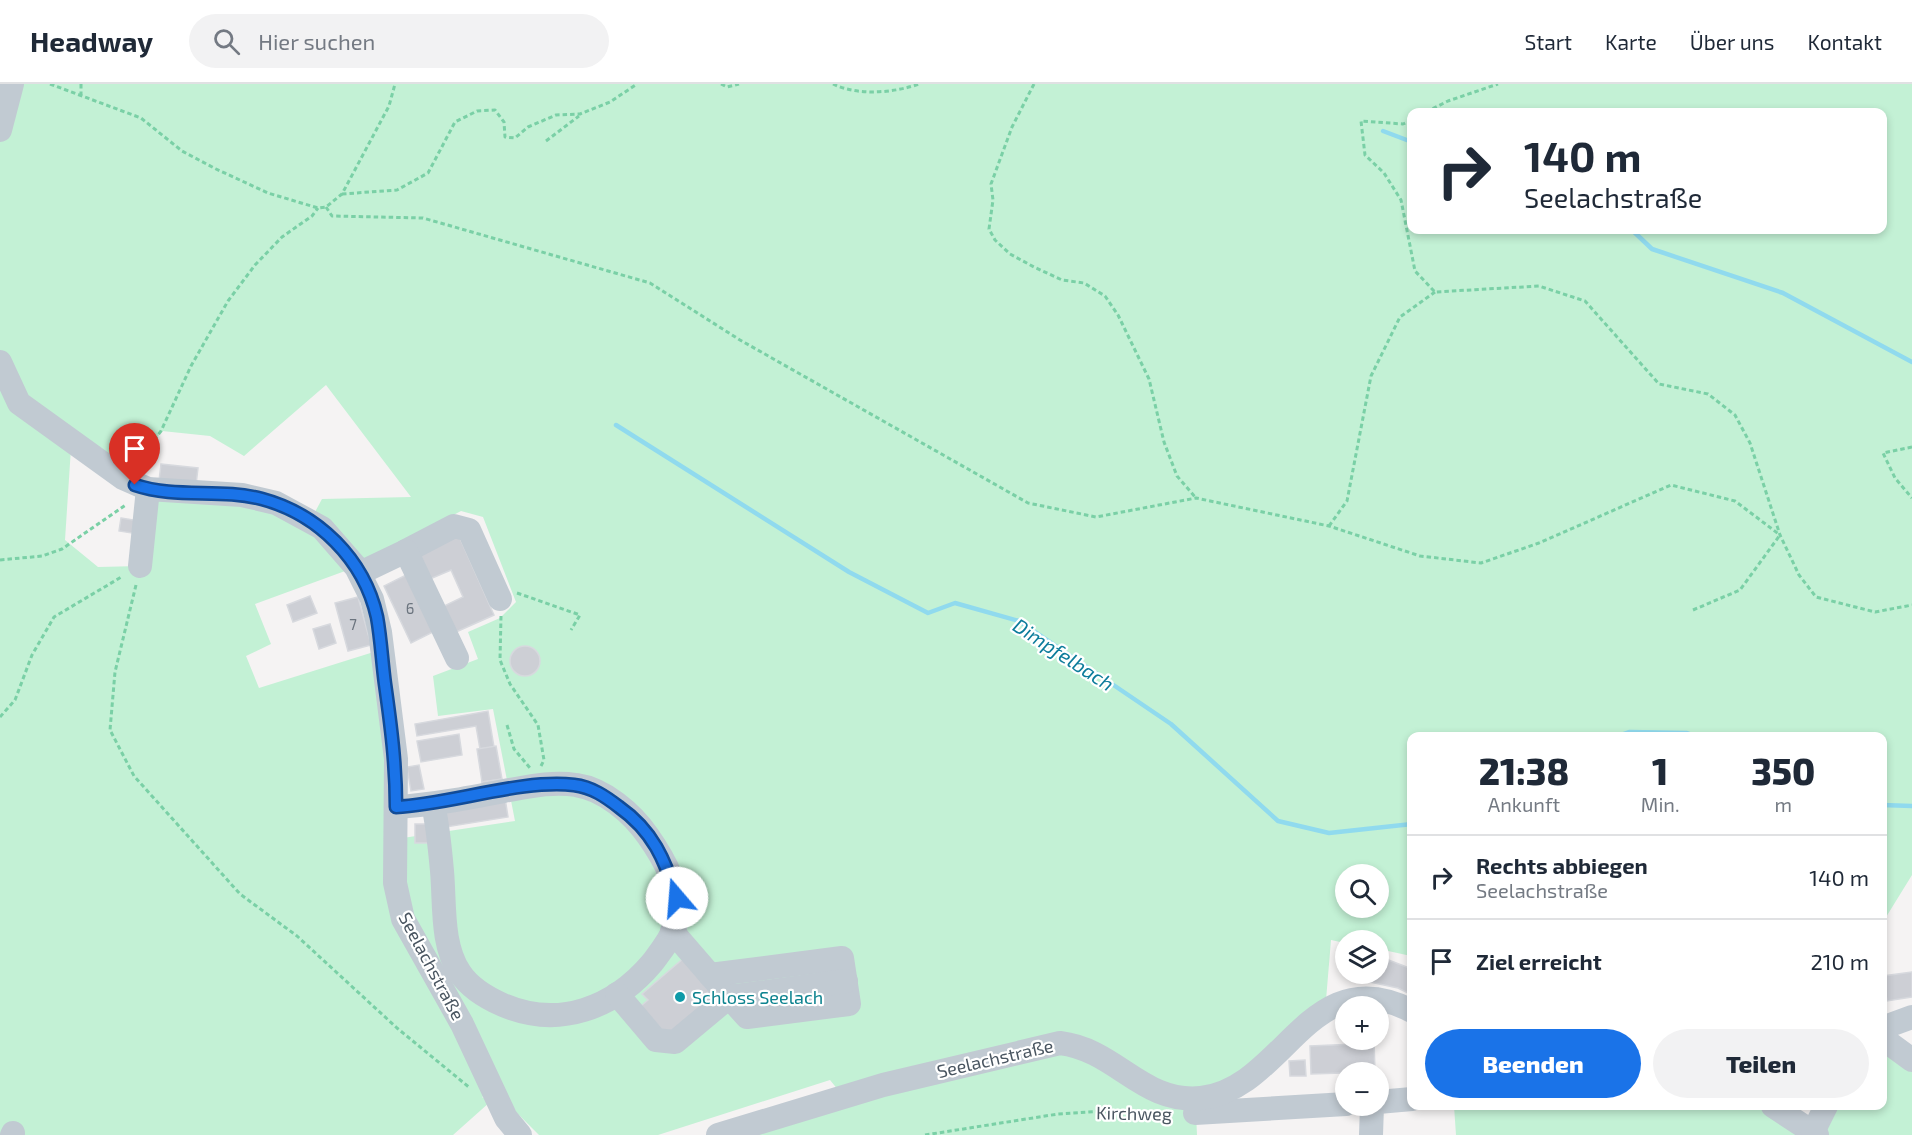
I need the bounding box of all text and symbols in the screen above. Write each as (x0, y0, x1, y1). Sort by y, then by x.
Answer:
search box (189, 14, 609, 68)
text: Headway (30, 24, 153, 58)
icon: search (210, 25, 243, 58)
text: Hier suchen (258, 28, 375, 54)
text: Start (1525, 29, 1572, 54)
text: Karte (1605, 29, 1657, 54)
text: Über uns (1690, 29, 1775, 54)
text: Kontakt (1808, 29, 1882, 54)
text: 140 m (1524, 130, 1641, 180)
icon: right (1425, 132, 1503, 210)
text: Seelachstraße (1524, 181, 1702, 213)
pin (109, 423, 160, 485)
icon: arrive (118, 432, 151, 465)
house number: 6 (406, 599, 414, 617)
water label: Dimpfelbach (1009, 613, 1119, 695)
house number: 7 (349, 615, 357, 633)
text: 21:38 (1479, 749, 1569, 792)
text: 1 (1652, 749, 1668, 792)
text: 350 (1751, 749, 1815, 792)
text: Ankunft (1488, 792, 1560, 816)
text: Min. (1641, 792, 1680, 816)
text: m (1775, 792, 1792, 816)
text: Rechts abbiegen (1476, 852, 1648, 878)
icon: right (1425, 861, 1458, 894)
map controls (1335, 864, 1389, 1116)
button: search (1335, 864, 1389, 918)
text: 140 m (1809, 864, 1869, 890)
position arrow (645, 866, 709, 930)
text: Seelachstraße (1476, 878, 1608, 902)
street label: Seelachstraße (394, 908, 470, 1024)
button: layers (1335, 930, 1389, 984)
icon: arrive (1425, 945, 1458, 978)
text: Ziel erreicht (1476, 948, 1602, 974)
text: 210 m (1810, 948, 1869, 974)
place label: Schloss Seelach (692, 986, 823, 1008)
marker: Schloss Seelach (673, 990, 687, 1004)
button: + (1335, 996, 1389, 1050)
button: Beenden (1425, 1029, 1641, 1098)
button: Teilen (1653, 1029, 1869, 1098)
street label: Seelachstraße (935, 1034, 1055, 1082)
button: − (1335, 1062, 1389, 1116)
street label: Kirchweg (1096, 1101, 1172, 1125)

